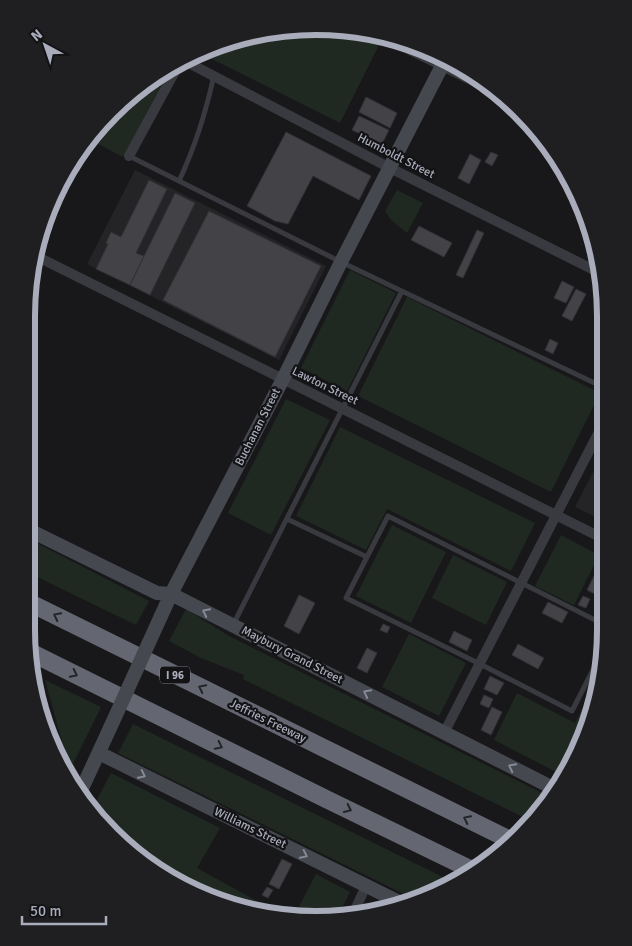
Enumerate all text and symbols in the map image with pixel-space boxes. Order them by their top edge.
north arrow [20,20,70,70]
text: N [28,26,46,45]
street label: Humboldt Street [355,130,437,182]
street label: Lawton Street [289,364,361,408]
street label: Buchanan Street [232,386,284,468]
one-way arrow [203,608,212,618]
one-way arrow [53,612,62,622]
street label: Maybury Grand Street [239,623,345,687]
road number: I 96 [160,666,190,684]
one-way arrow [68,667,77,677]
one-way arrow [199,685,208,695]
one-way arrow [363,689,372,699]
street label: Jeffries Freeway [227,696,309,746]
one-way arrow [214,740,223,750]
one-way arrow [508,763,517,773]
one-way arrow [137,769,146,779]
one-way arrow [343,803,352,813]
street label: Williams Street [211,804,289,852]
one-way arrow [463,815,472,825]
one-way arrow [298,849,307,859]
scale bar [22,894,106,926]
text: 50 m [30,902,61,920]

